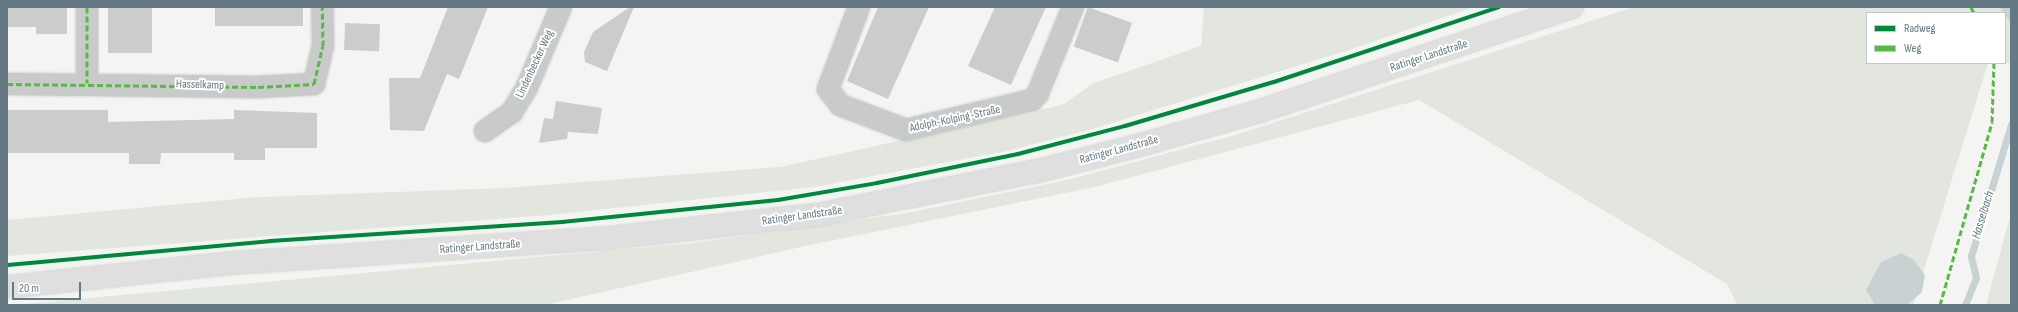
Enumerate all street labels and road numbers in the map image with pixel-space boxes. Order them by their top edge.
street label: Lindenbecker Weg [513,28,557,100]
street label: Ratinger Landstraße [1388,37,1470,75]
street label: Hasselkamp [176,77,224,93]
street label: Adolph-Kolping-Straße [908,102,1002,136]
street label: Ratinger Landstraße [1078,133,1160,167]
street label: Ratinger Landstraße [761,203,843,229]
street label: Ratinger Landstraße [439,237,521,257]

